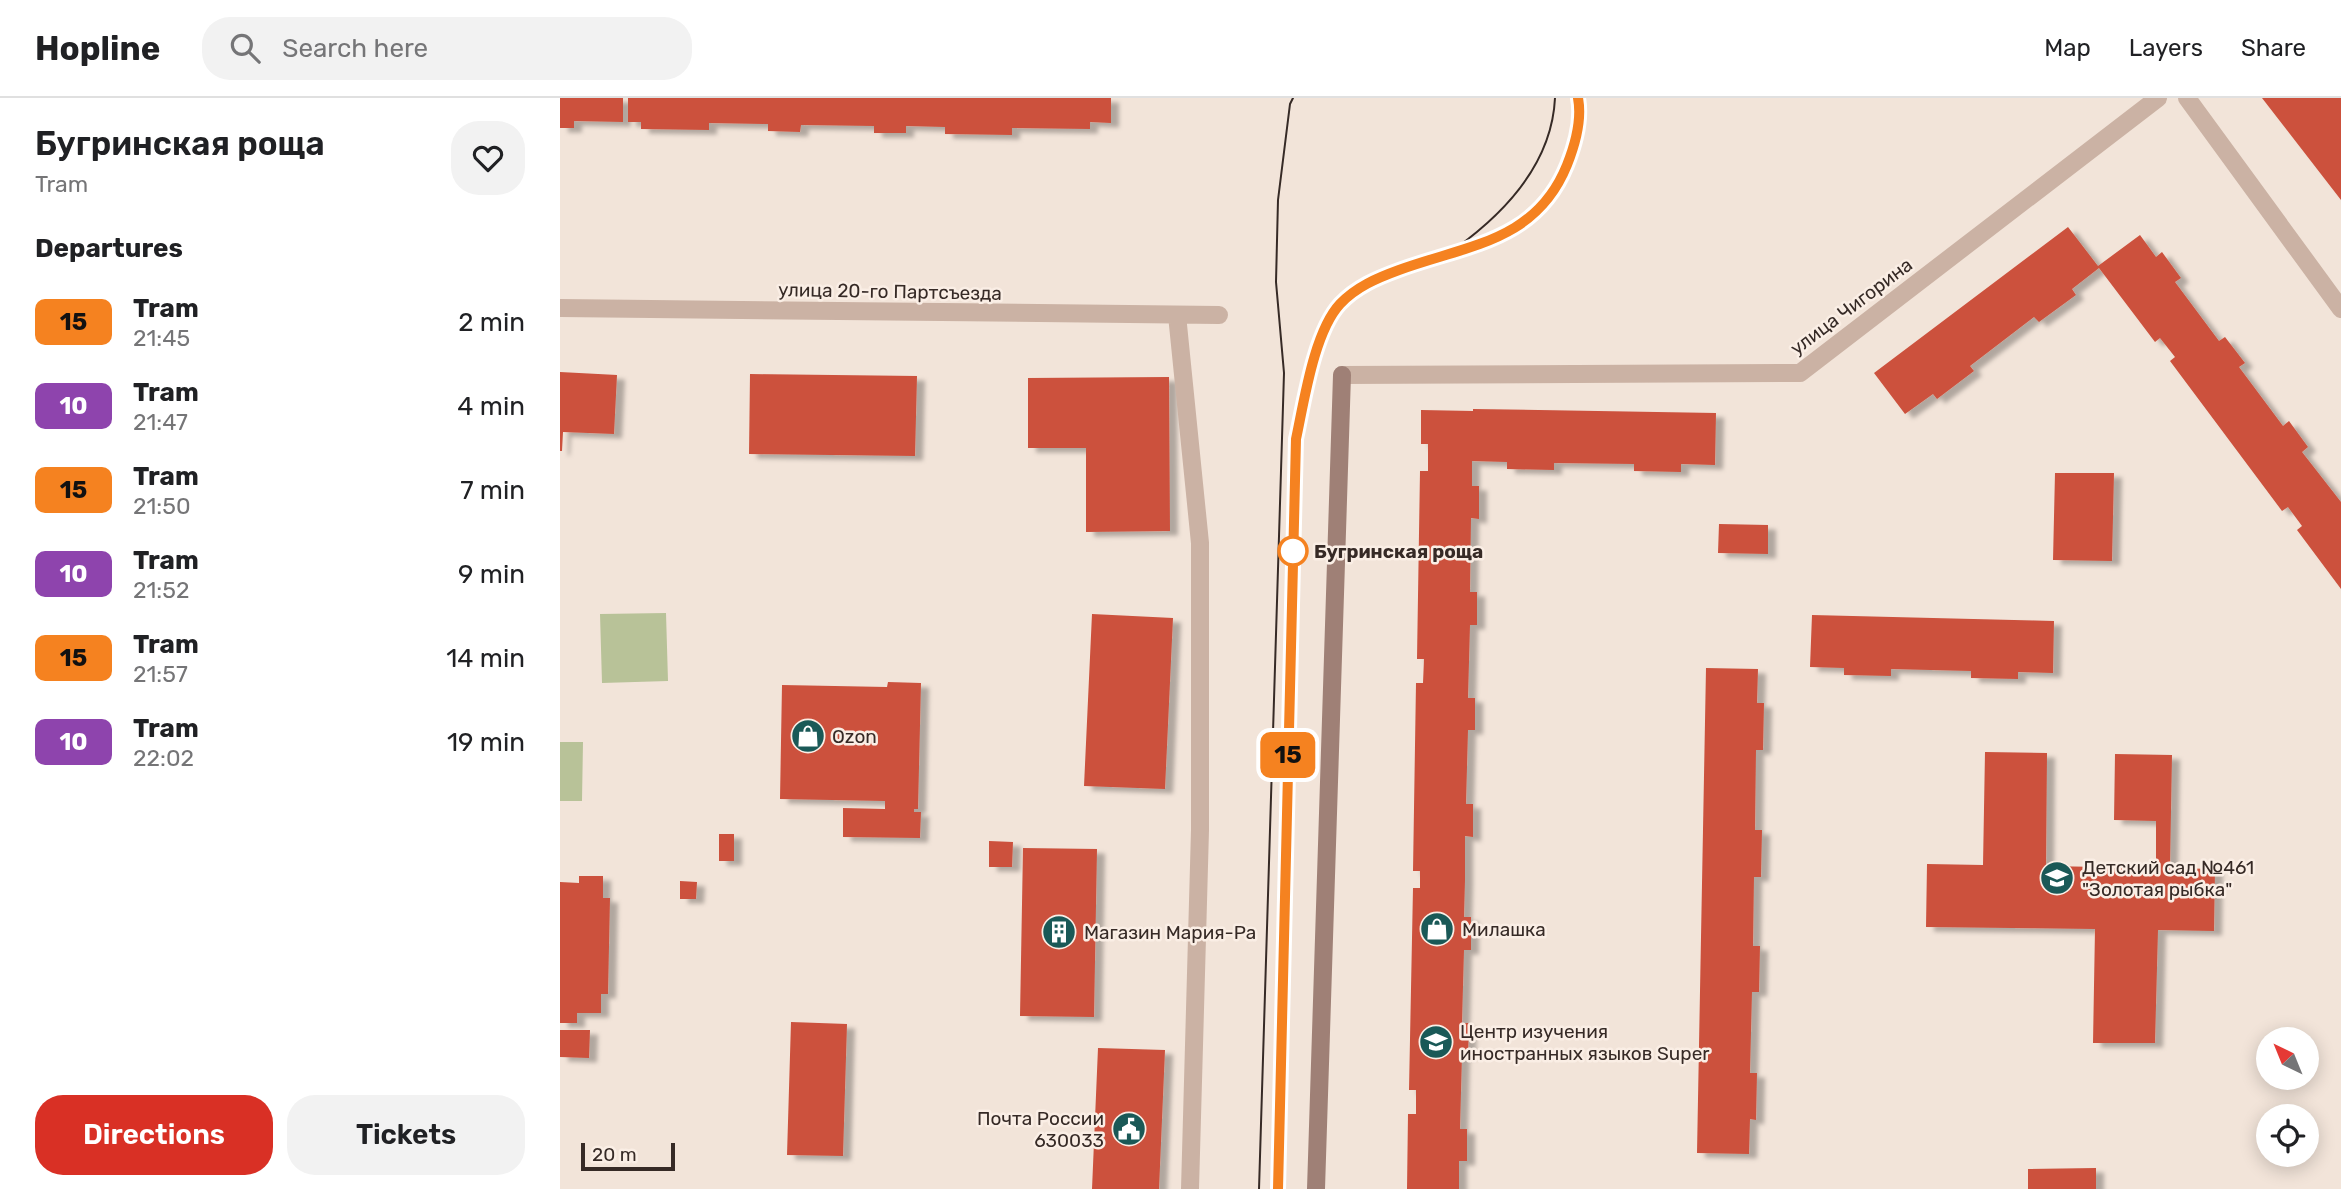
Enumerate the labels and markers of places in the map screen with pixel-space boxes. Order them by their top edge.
marker: Бугринская роща [1278,536,1308,566]
place label: Бугринская роща [1314,540,1483,563]
shop icon: Ozon [789,717,827,755]
place label: Ozon [832,725,877,748]
place label: Детский сад №461 "Золотая рыбка" [2082,856,2254,901]
school or university icon: Детский сад №461 "Золотая рыбка" [2038,859,2076,897]
shop icon: Милашка [1418,910,1456,948]
building icon: Магазин Мария-Ра [1040,913,1078,951]
place label: Милашка [1462,918,1546,941]
place label: Магазин Мария-Ра [1084,921,1256,944]
place label: Центр изучения иностранных языков Super [1460,1020,1710,1065]
school or university icon: Центр изучения иностранных языков Super [1417,1023,1455,1061]
place label: Почта России 630033 [977,1107,1104,1152]
public building icon: Почта России 630033 [1110,1110,1148,1148]

